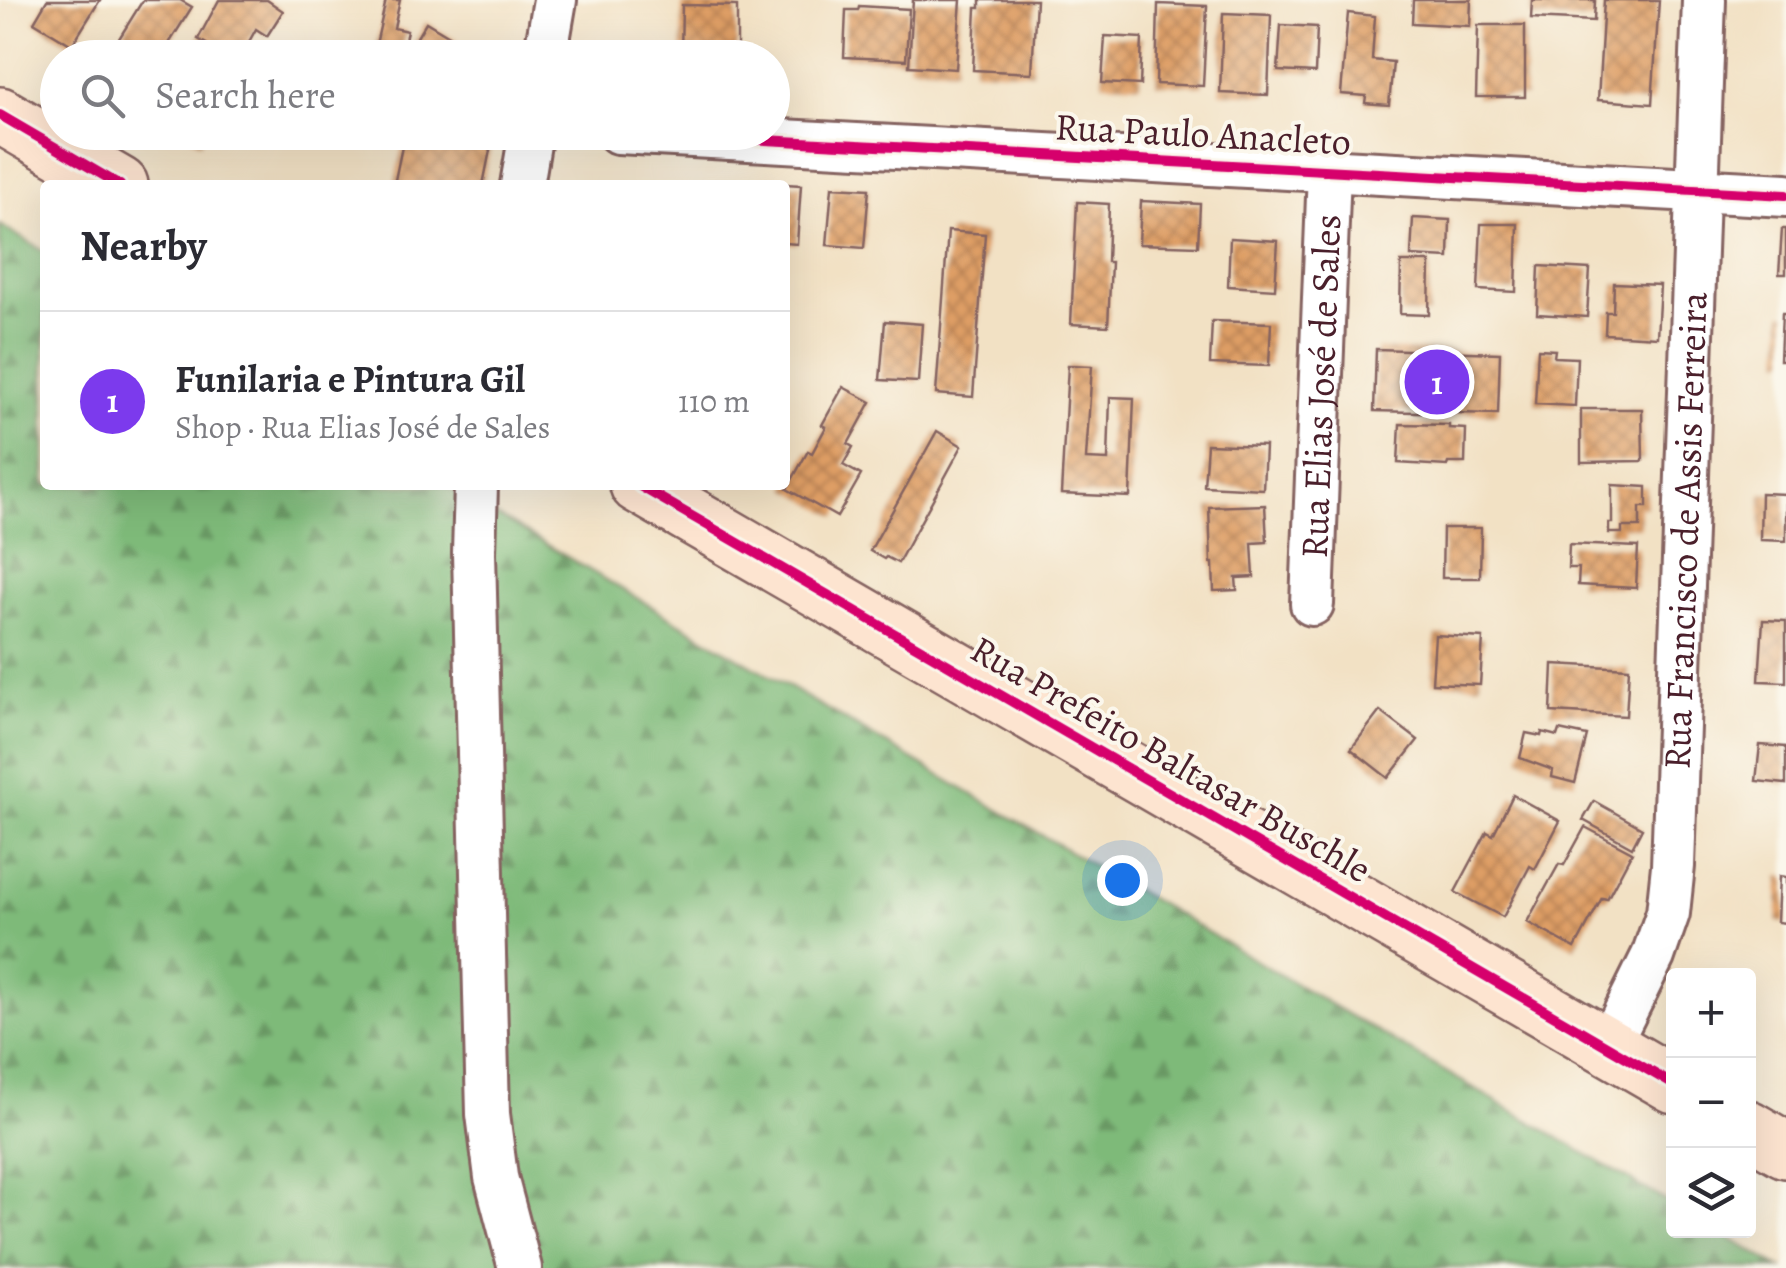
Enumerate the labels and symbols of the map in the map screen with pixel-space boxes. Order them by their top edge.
street label: Rua Paulo Anacleto [1054,100,1352,168]
street label: Rua Elias José de Sales [1288,213,1353,559]
street label: Rua Francisco de Assis Ferreira [1650,291,1720,770]
pin: 1 [1404,344,1470,420]
street label: Rua Prefeito Baltasar Buschle [961,623,1381,895]
your location [1097,855,1148,906]

